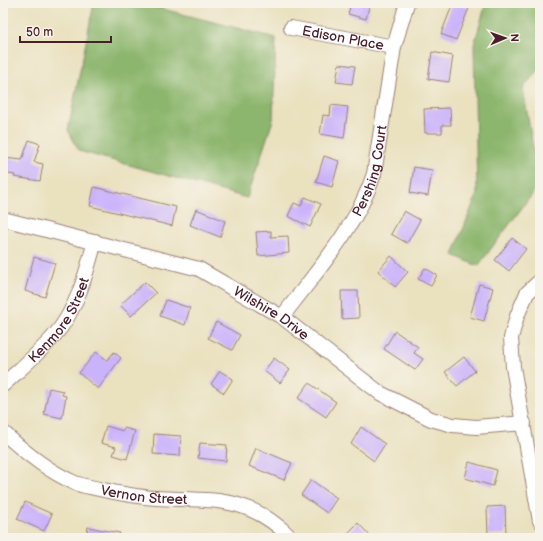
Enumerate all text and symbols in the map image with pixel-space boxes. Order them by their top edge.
scale bar [20,18,111,44]
north arrow [485,18,525,58]
street label: Edison Place [301,22,385,54]
text: 50 m [26,25,53,40]
text: N [508,33,521,42]
street label: Pershing Court [349,123,391,219]
street label: Kenmore Street [25,275,93,366]
street label: Wilshire Drive [230,283,312,344]
street label: Vernon Street [99,482,188,508]

